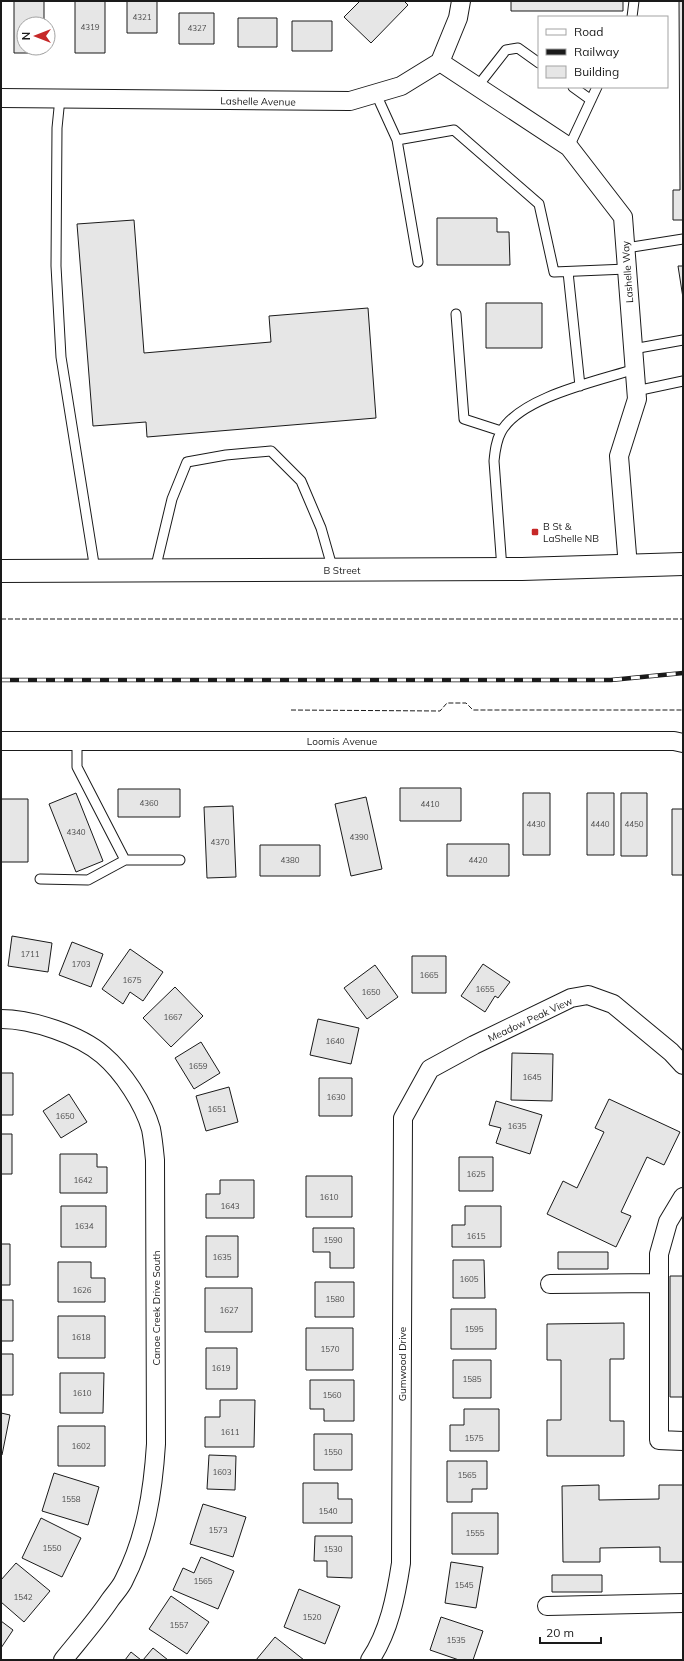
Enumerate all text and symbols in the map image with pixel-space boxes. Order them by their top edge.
house number: 4321 [132,12,152,22]
north arrow [16,16,56,56]
legend [538,16,668,88]
house number: 4319 [80,22,100,32]
house number: 4327 [187,23,207,33]
text: Road [574,24,603,39]
text: N [19,32,33,40]
text: Railway [574,44,620,59]
text: Building [574,64,619,79]
street label: Lashelle Avenue [220,94,296,109]
street label: Lashelle Way [619,240,636,304]
place label: B St & LaShelle NB [543,520,599,545]
marker: B St & LaShelle NB [530,527,540,537]
street label: B Street [323,564,361,577]
street label: Loomis Avenue [307,735,377,748]
house number: 4360 [139,798,159,808]
house number: 4410 [420,799,440,809]
house number: 4430 [526,819,546,829]
house number: 4440 [590,819,610,829]
house number: 4450 [624,819,644,829]
house number: 4340 [66,827,86,837]
house number: 4390 [349,832,369,842]
house number: 4370 [210,837,230,847]
house number: 4380 [280,855,300,865]
house number: 4420 [468,855,488,865]
house number: 1711 [20,949,40,959]
house number: 1703 [71,959,91,969]
house number: 1665 [419,970,439,980]
house number: 1675 [122,975,142,985]
house number: 1655 [475,984,495,994]
house number: 1650 [361,987,381,997]
street label: Meadow Peak View [486,994,575,1045]
house number: 1667 [163,1012,183,1022]
house number: 1640 [325,1036,345,1046]
house number: 1659 [188,1061,208,1071]
house number: 1645 [522,1072,542,1082]
house number: 1630 [326,1092,346,1102]
house number: 1651 [207,1104,227,1114]
house number: 1650 [55,1111,75,1121]
house number: 1635 [507,1121,527,1131]
house number: 1625 [466,1169,486,1179]
house number: 1642 [73,1175,93,1185]
house number: 1610 [319,1192,339,1202]
house number: 1643 [220,1201,240,1211]
house number: 1634 [74,1221,94,1231]
house number: 1615 [466,1231,486,1241]
house number: 1590 [323,1235,343,1245]
street label: Canoe Creek Drive South [150,1250,163,1366]
house number: 1635 [212,1252,232,1262]
house number: 1605 [459,1274,479,1284]
house number: 1626 [72,1285,92,1295]
house number: 1580 [325,1294,345,1304]
house number: 1627 [219,1305,239,1315]
house number: 1595 [464,1324,484,1334]
street label: Gumwood Drive [396,1327,409,1401]
house number: 1618 [71,1332,91,1342]
house number: 1570 [320,1344,340,1354]
house number: 1619 [211,1363,231,1373]
house number: 1585 [462,1374,482,1384]
house number: 1610 [72,1388,92,1398]
house number: 1560 [322,1390,342,1400]
house number: 1611 [220,1427,240,1437]
house number: 1575 [464,1433,484,1443]
house number: 1602 [71,1441,91,1451]
house number: 1550 [323,1447,343,1457]
house number: 1603 [212,1467,232,1477]
house number: 1565 [457,1470,477,1480]
house number: 1558 [61,1494,81,1504]
house number: 1540 [318,1506,338,1516]
house number: 1573 [208,1525,228,1535]
house number: 1555 [465,1528,485,1538]
house number: 1550 [42,1543,62,1553]
house number: 1530 [323,1544,343,1554]
house number: 1565 [193,1576,213,1586]
house number: 1545 [454,1580,474,1590]
house number: 1542 [13,1592,33,1602]
house number: 1520 [302,1612,322,1622]
scale bar [540,1619,601,1645]
house number: 1557 [169,1620,189,1630]
text: 20 m [546,1625,574,1640]
house number: 1535 [446,1635,466,1645]

